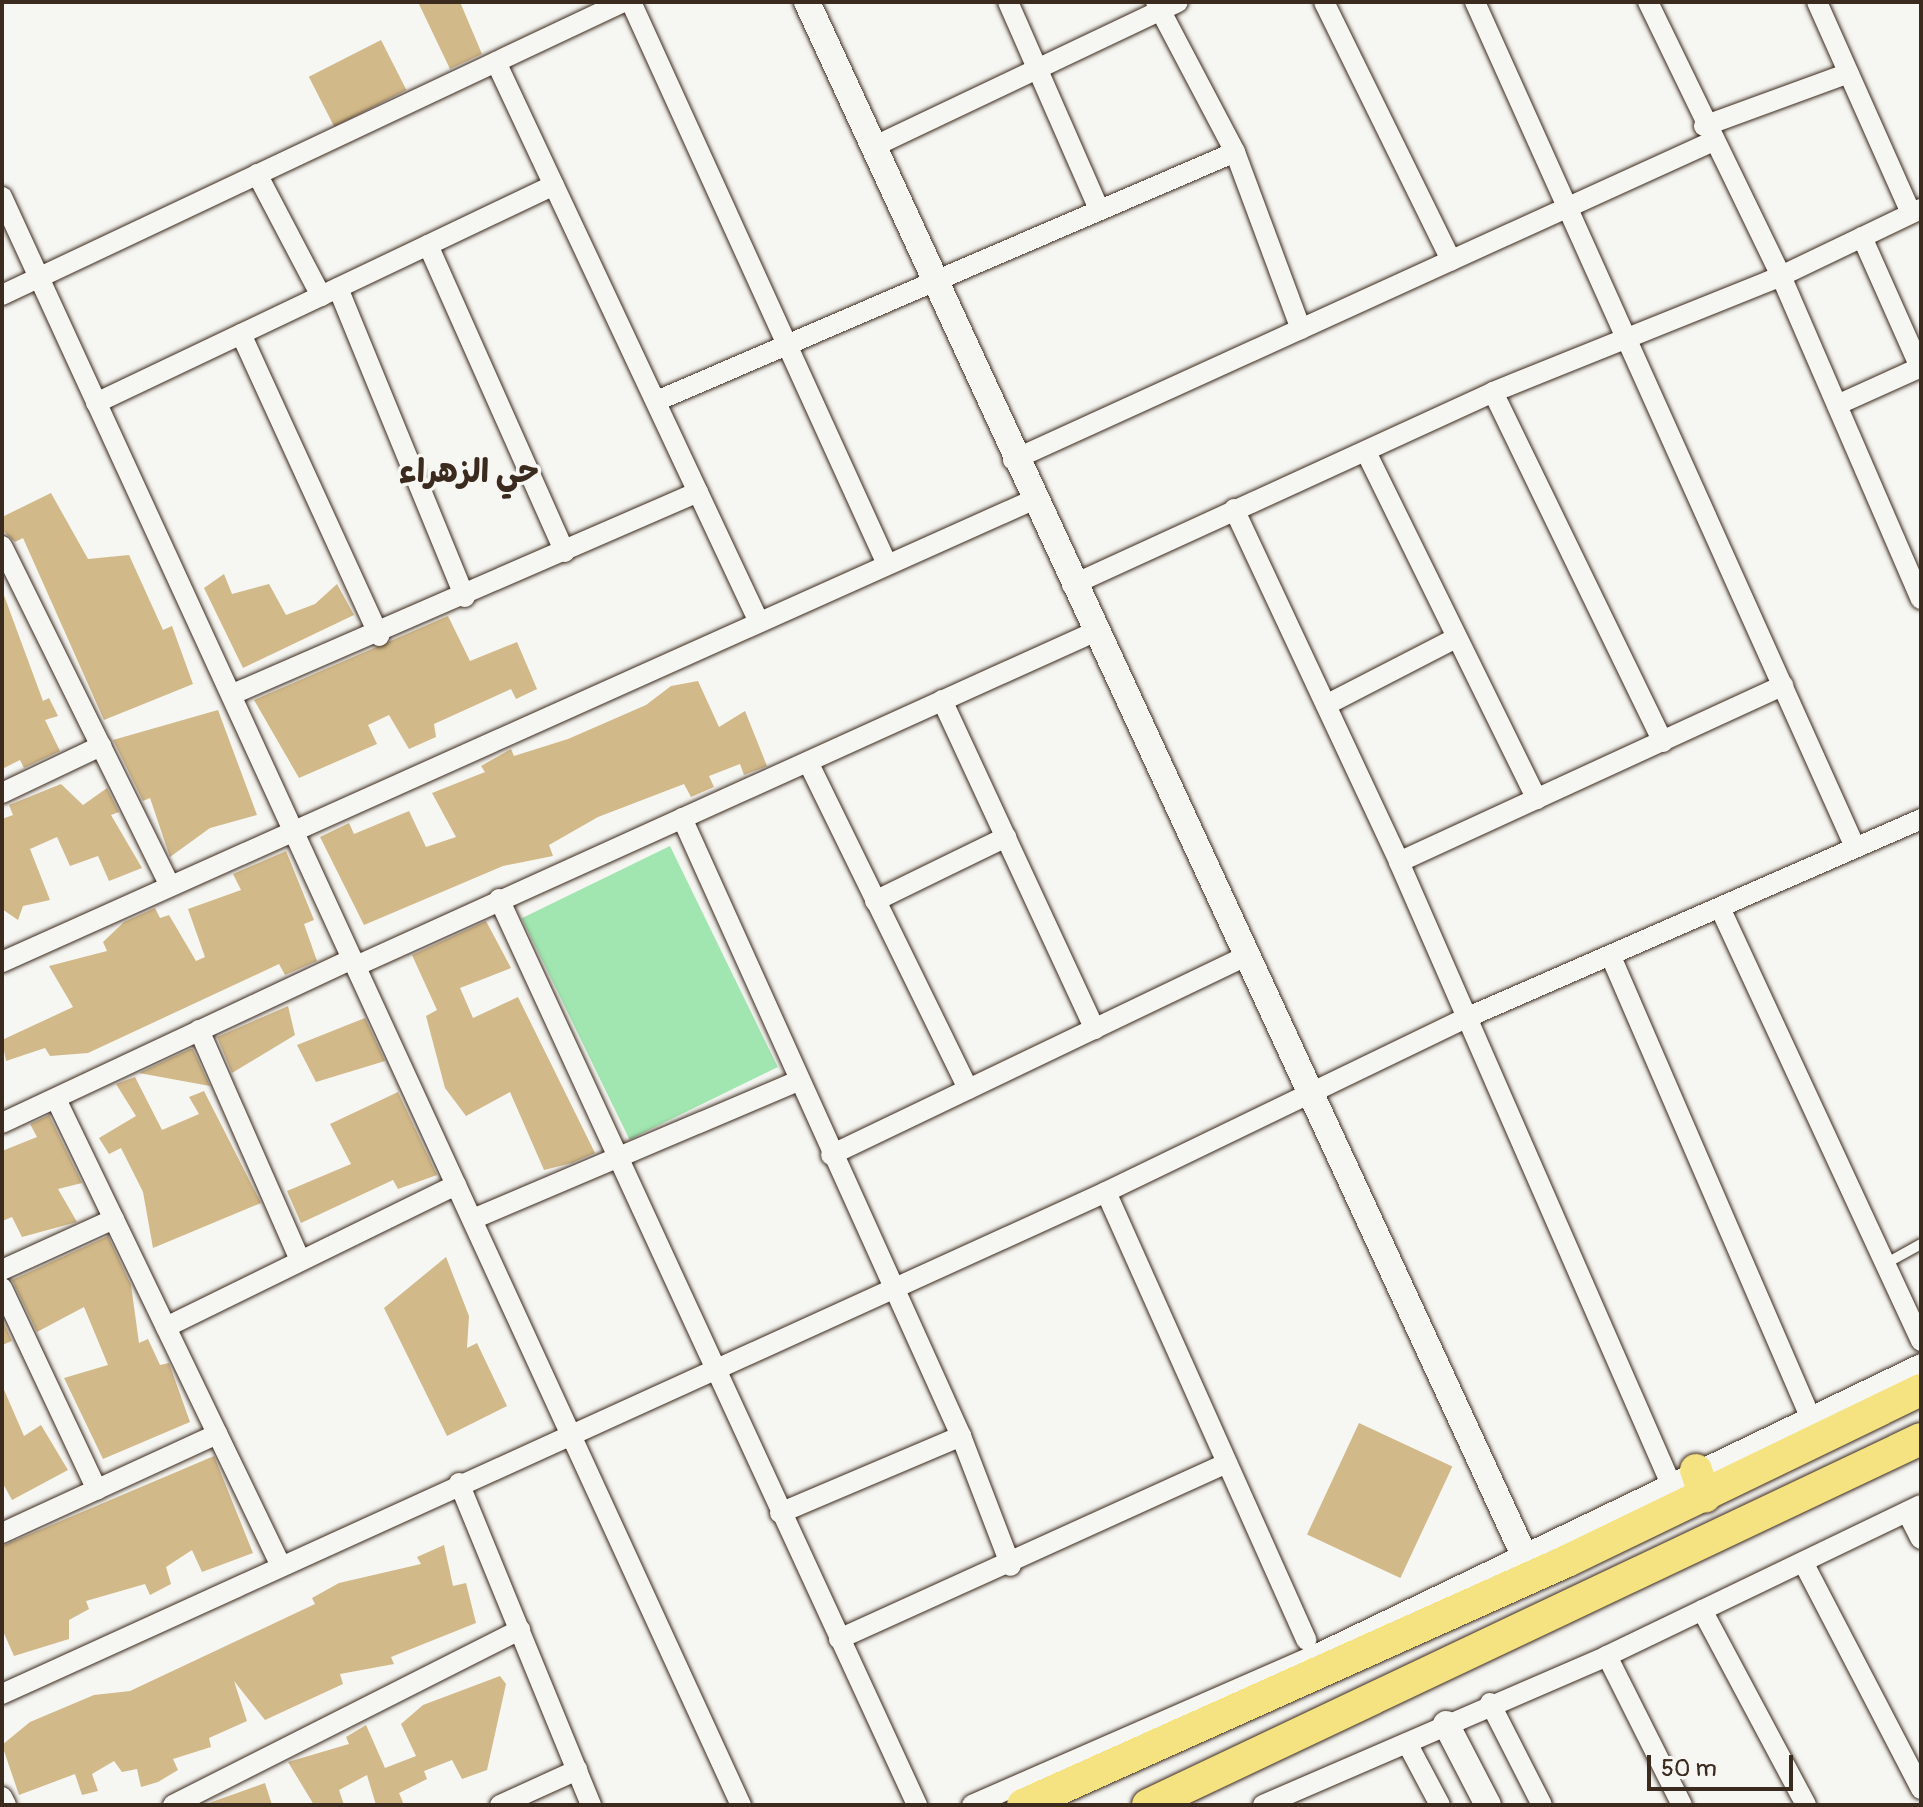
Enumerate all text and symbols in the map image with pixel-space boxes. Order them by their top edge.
district label: حي الزهراء [399,453,539,491]
scale bar [1651,1739,1797,1789]
text: 50 m [1661,1754,1717,1783]

